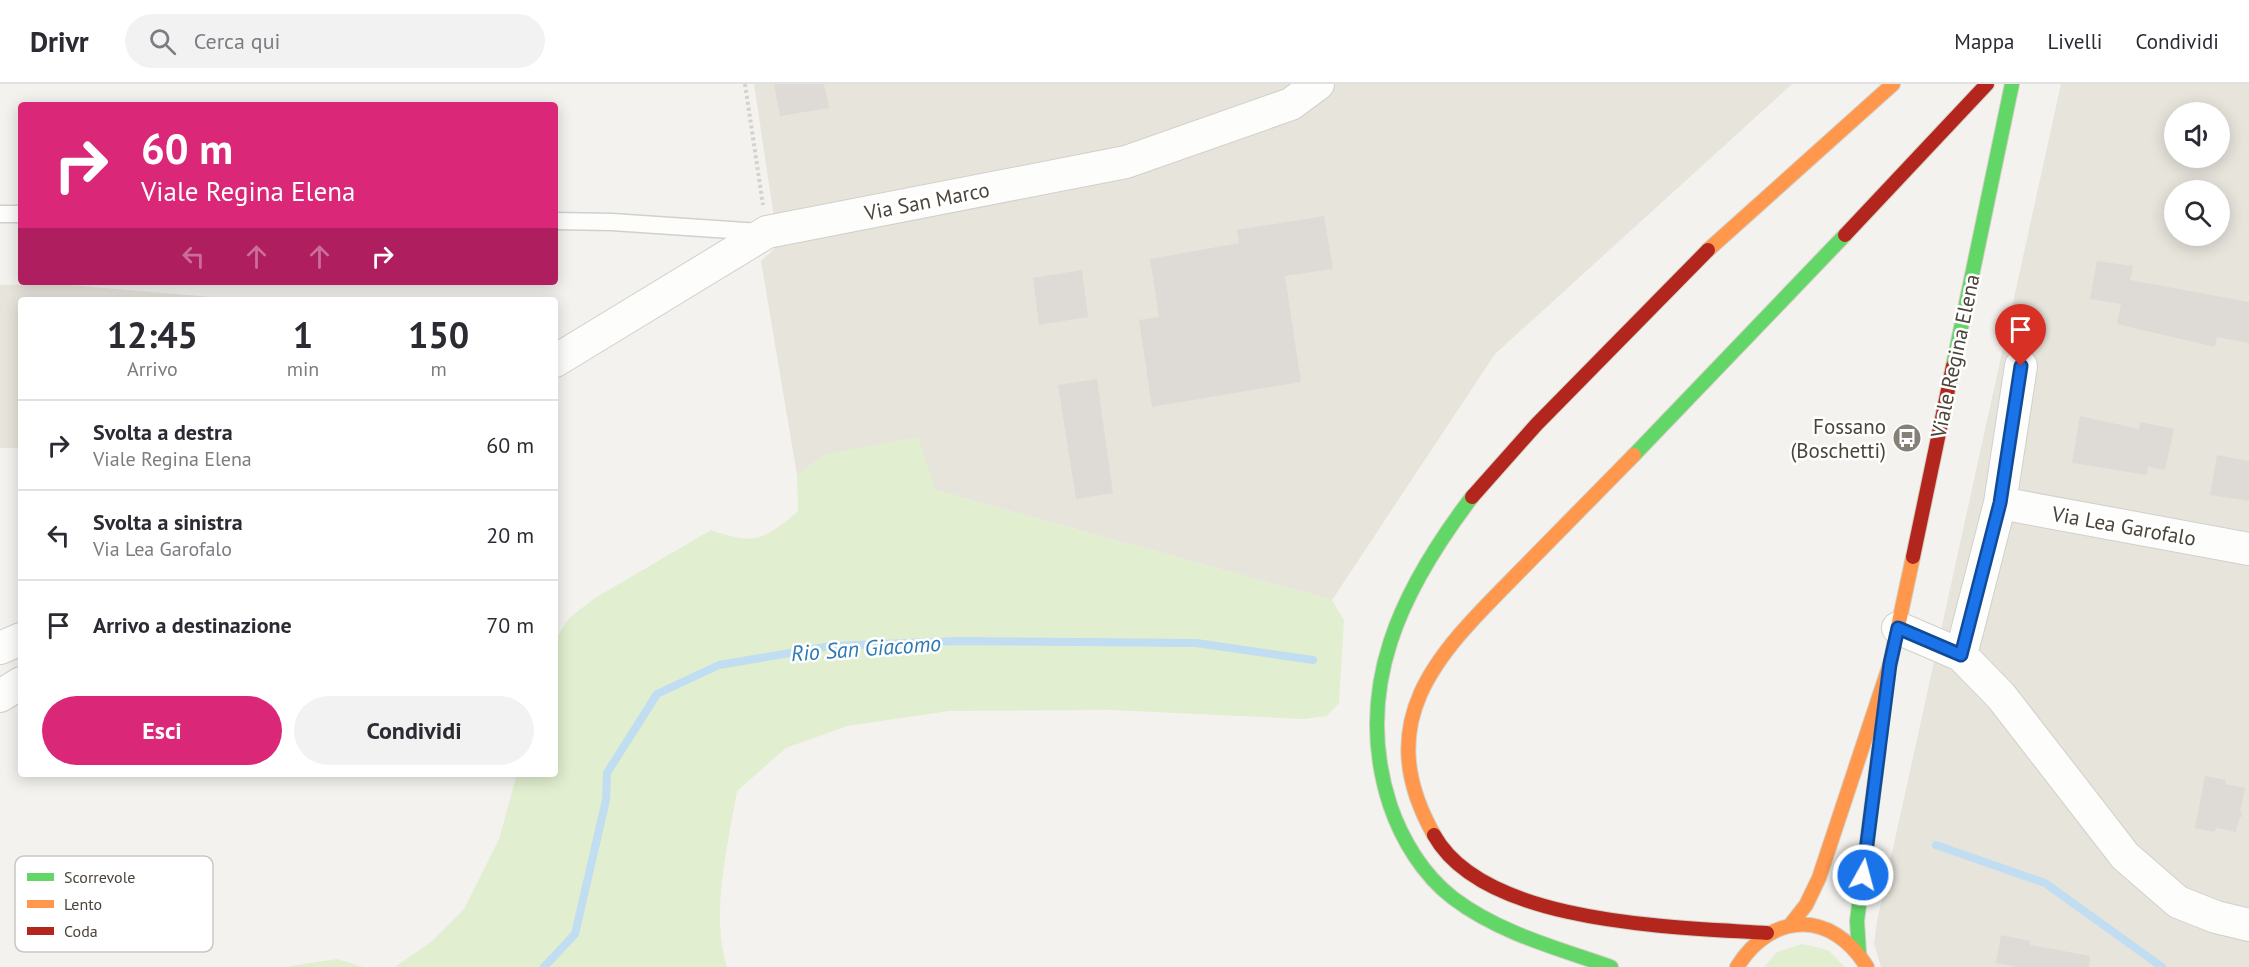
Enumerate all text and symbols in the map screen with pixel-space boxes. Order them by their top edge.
search box [125,14,545,68]
text: Drivr [30,23,89,60]
icon: search [146,25,179,58]
text: Cerca qui [194,27,280,55]
text: Mappa [1954,28,2014,55]
text: Livelli [2047,28,2102,55]
text: Condividi [2135,28,2219,55]
map controls [2164,102,2230,246]
button: sound [2164,102,2230,168]
text: 60 m [141,121,233,176]
icon: right [42,126,120,204]
text: Viale Regina Elena [141,174,355,208]
street label: Via San Marco [861,176,992,227]
button: search [2164,180,2230,246]
icon: left [177,240,210,273]
icon: ahead [240,240,273,273]
icon: ahead [303,240,336,273]
icon: right [366,240,399,273]
street label: Viale Regina Elena [1924,272,1986,441]
pin [1995,304,2046,366]
text: 12:45 [107,311,198,358]
text: 1 [293,311,313,358]
text: 150 [408,311,469,358]
icon: arrive [2004,313,2037,346]
text: Arrivo [127,356,178,382]
text: min [287,356,319,382]
text: m [431,356,447,382]
place label: Fossano (Boschetti) [1790,413,1886,464]
text: Svolta a destra [93,418,233,446]
bus stop icon: Fossano (Boschetti) [1891,422,1923,454]
icon: right [42,429,75,462]
text: 60 m [486,431,534,459]
text: Viale Regina Elena [93,446,252,472]
street label: Via Lea Garofalo [2049,500,2198,552]
text: Svolta a sinistra [93,508,243,536]
icon: left [42,519,75,552]
text: 20 m [486,521,534,549]
text: Via Lea Garofalo [93,536,232,562]
icon: arrive [42,609,75,642]
text: Arrivo a destinazione [93,611,292,639]
text: 70 m [486,611,534,639]
water label: Rio San Giacomo [790,629,942,667]
button: Esci [42,696,282,765]
button: Condividi [294,696,534,765]
position arrow [1831,843,1895,907]
legend [15,856,213,952]
text: Scorrevole [64,867,136,887]
text: Lento [64,894,102,914]
text: Coda [64,921,98,941]

